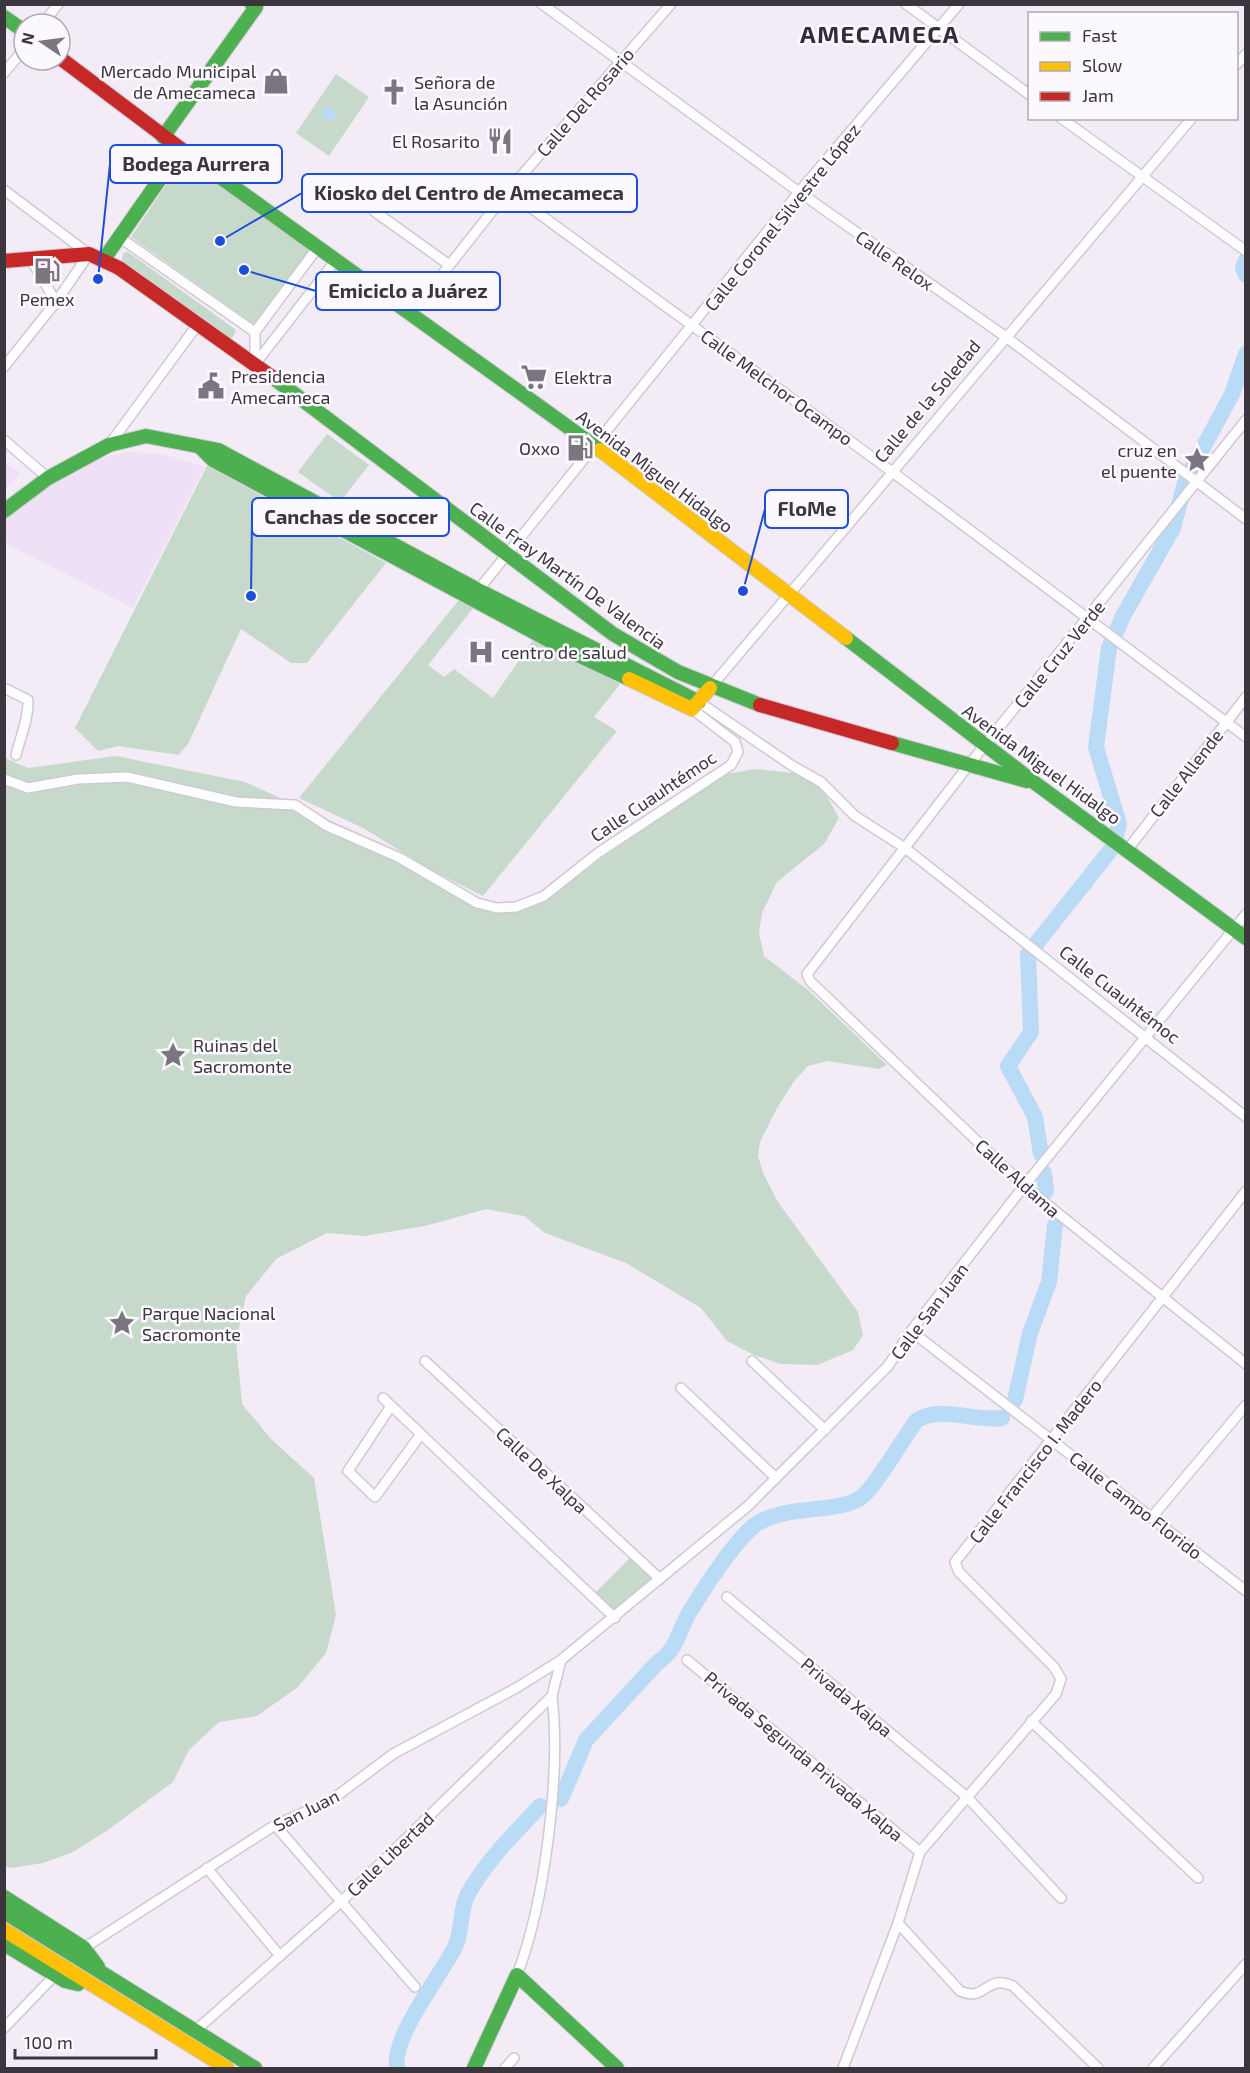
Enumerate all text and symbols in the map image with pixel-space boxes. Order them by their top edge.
north arrow [12,12,72,72]
legend [1028,12,1238,120]
district label: AMECAMECA [800,19,960,48]
text: Fast [1082,24,1117,46]
text: N [16,31,37,46]
street label: Calle Del Rosario [532,43,638,161]
text: Slow [1082,54,1123,76]
place label: Mercado Municipal de Amecameca [100,60,257,103]
shop icon: Mercado Municipal de Amecameca [261,66,291,96]
place label: Señora de la Asunción [414,71,508,114]
church icon: Señora de la Asunción [379,77,409,107]
text: Jam [1082,84,1114,106]
street label: Calle Coronel Silvestre López [699,119,865,315]
restaurant icon: El Rosarito [485,126,515,156]
place label: El Rosarito [392,130,480,152]
callout: Bodega Aurrera [110,145,282,183]
text: Bodega Aurrera [122,151,270,175]
callout: Kiosko del Centro de Amecameca [302,174,637,212]
text: Kiosko del Centro de Amecameca [314,180,624,204]
street label: Calle Relox [852,225,939,295]
fuel station icon: Pemex [32,256,62,286]
callout: Emiciclo a Juárez [316,272,500,310]
text: Emiciclo a Juárez [328,278,488,302]
place label: Pemex [19,288,75,310]
street label: Calle Melchor Ocampo [697,324,857,450]
street label: Calle de la Soledad [869,335,985,467]
supermarket icon: Elektra [519,362,549,392]
place label: Presidencia Amecameca [231,365,330,408]
place label: Elektra [554,366,612,388]
public building icon: Presidencia Amecameca [196,371,226,401]
street label: Avenida Miguel Hidalgo [572,405,738,537]
fuel station icon: Oxxo [565,433,595,463]
place label: Oxxo [519,437,560,459]
place label: cruz en el puente [1101,439,1177,482]
place icon: cruz en el puente [1182,445,1212,475]
callout: FloMe [765,490,848,528]
street label: Calle Fray Martín De Valencia [466,496,670,654]
text: FloMe [777,496,837,520]
callout: Canchas de soccer [252,498,449,536]
text: Canchas de soccer [264,504,438,528]
street label: Calle Cruz Verde [1009,596,1109,712]
hospital icon: centro de salud [466,637,496,667]
place label: centro de salud [501,641,627,663]
street label: Avenida Miguel Hidalgo [959,699,1125,829]
street label: Calle Allende [1145,724,1227,822]
street label: Calle Cuauhtémoc [586,746,720,846]
street label: Calle Cuauhtémoc [1055,940,1185,1048]
place label: Ruinas del Sacromonte [193,1034,292,1077]
place icon: Ruinas del Sacromonte [158,1040,188,1070]
street label: Calle Aldama [971,1134,1065,1222]
street label: Calle San Juan [886,1258,972,1364]
place label: Parque Nacional Sacromonte [142,1302,276,1345]
place icon: Parque Nacional Sacromonte [107,1308,137,1338]
street label: Calle Francisco I. Madero [964,1374,1106,1548]
street label: Calle De Xalpa [492,1422,592,1518]
street label: Calle Campo Florido [1065,1446,1207,1564]
street label: Privada Xalpa [797,1652,897,1742]
street label: Privada Segunda Privada Xalpa [700,1666,908,1846]
street label: San Juan [269,1784,343,1836]
street label: Calle Libertad [342,1807,438,1901]
scale bar [15,2022,156,2060]
text: 100 m [24,2031,73,2053]

